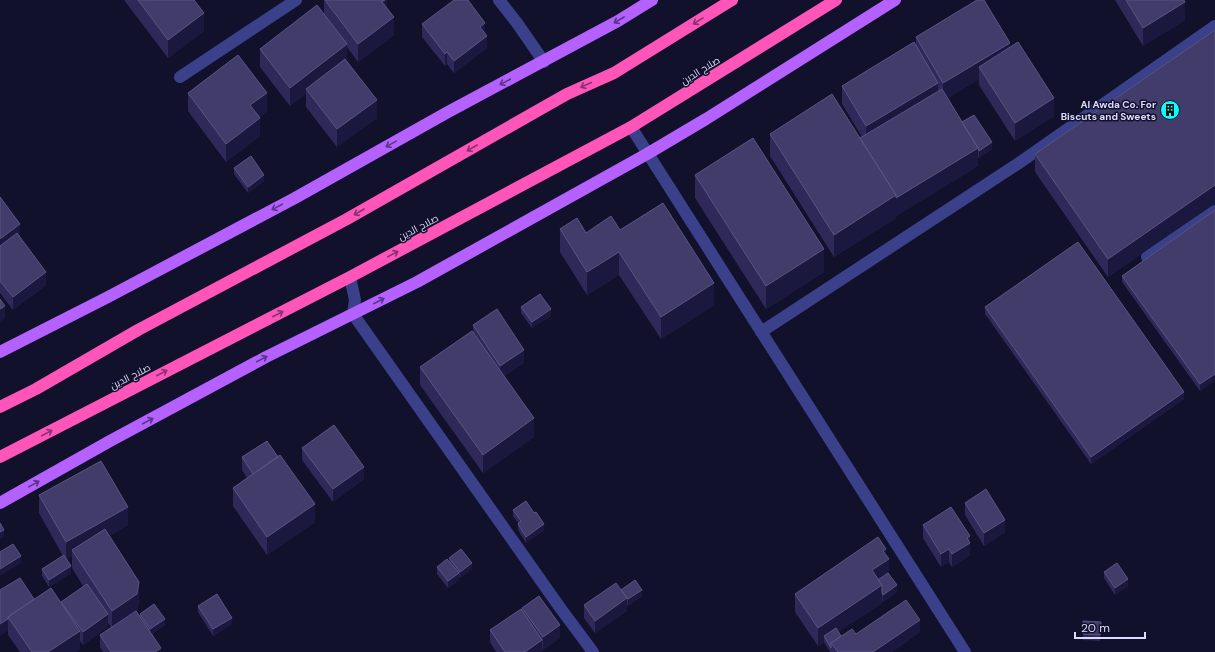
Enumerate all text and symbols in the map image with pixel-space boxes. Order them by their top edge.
one-way arrow [693,16,704,25]
one-way arrow [613,17,625,25]
street label: صلاح الدين [678,53,722,88]
one-way arrow [499,79,511,87]
one-way arrow [580,82,592,90]
place label: Al Awda Co. For Biscuts and Sweets [1061,98,1156,123]
building icon: Al Awda Co. For Biscuts and Sweets [1159,99,1181,121]
one-way arrow [385,141,397,149]
one-way arrow [466,144,478,152]
one-way arrow [271,204,283,212]
one-way arrow [353,209,365,216]
street label: صلاح الدين [396,211,441,243]
one-way arrow [387,249,399,257]
one-way arrow [372,297,384,305]
one-way arrow [272,309,284,317]
one-way arrow [256,355,268,362]
street label: صلاح الدين [108,361,153,392]
one-way arrow [156,369,168,376]
one-way arrow [142,416,154,424]
one-way arrow [41,428,53,436]
one-way arrow [28,479,40,487]
scale bar [1075,614,1145,640]
text: 20 m [1081,620,1110,636]

